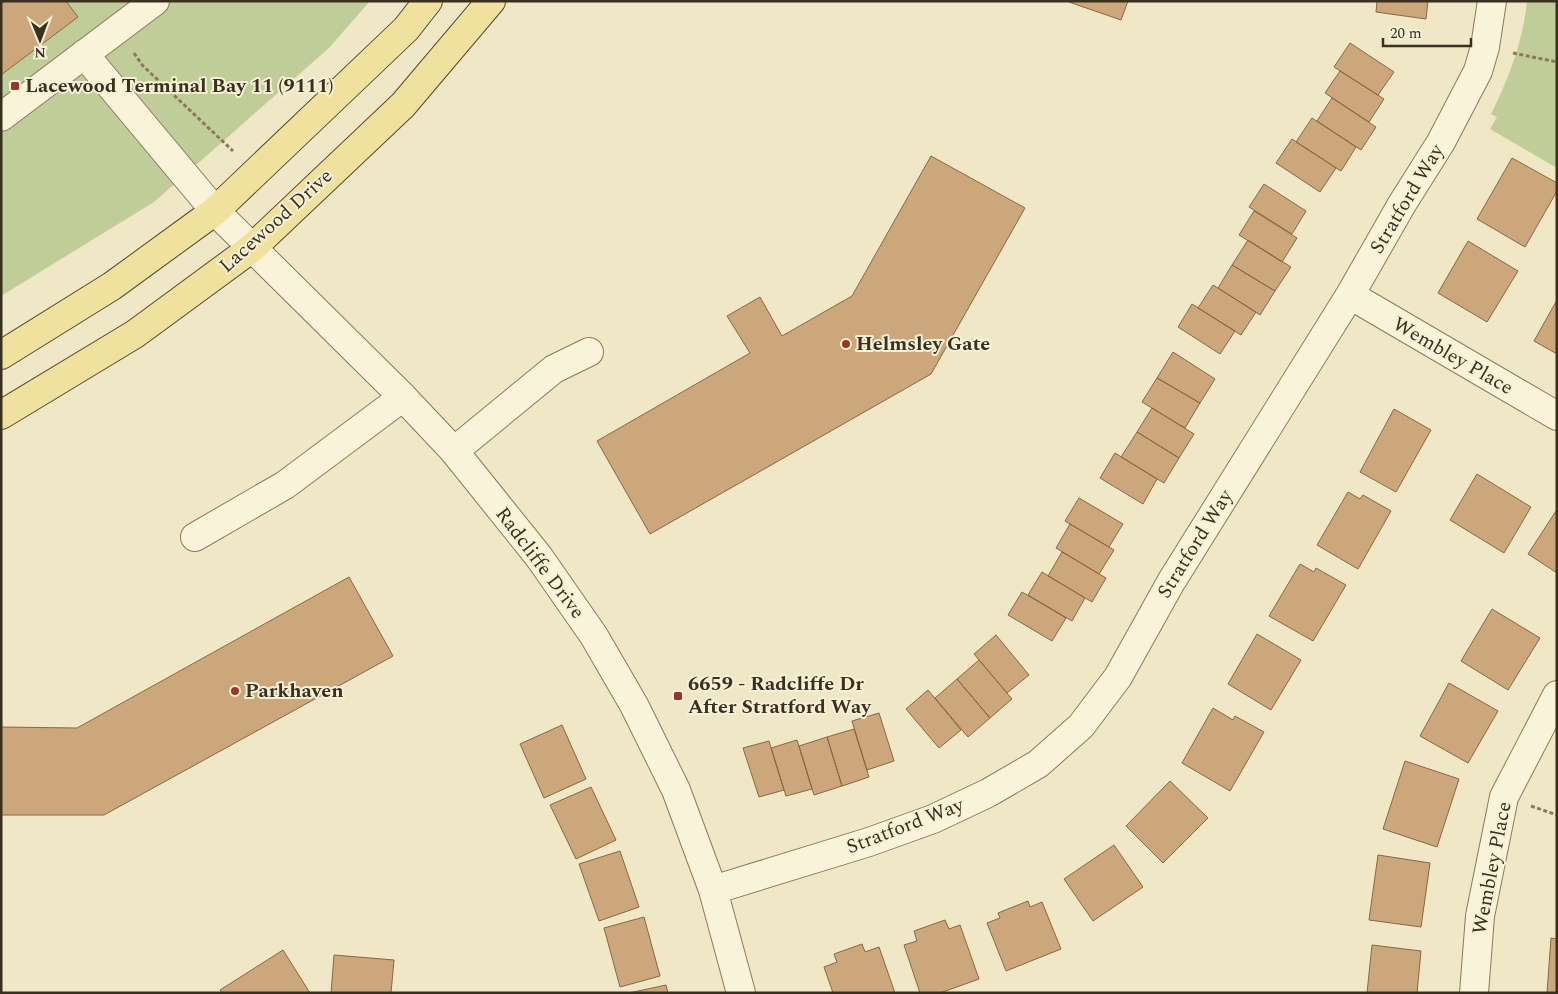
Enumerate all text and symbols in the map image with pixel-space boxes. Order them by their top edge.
north arrow [15,15,65,65]
scale bar [1383,15,1470,47]
text: 20 m [1390,22,1422,45]
text: N [34,42,46,63]
place label: Lacewood Terminal Bay 11 (9111) [25,71,334,101]
marker: Lacewood Terminal Bay 11 (9111) [9,80,21,92]
street label: Stratford Way [1362,137,1452,260]
street label: Lacewood Drive [213,162,339,280]
street label: Wembley Place [1387,309,1519,403]
place label: Helmsley Gate [856,329,990,359]
marker: Helmsley Gate [840,338,852,350]
street label: Stratford Way [1150,483,1241,604]
street label: Radcliffe Drive [488,501,592,625]
place label: 6659 - Radcliffe Dr After Stratford Way [688,669,872,722]
place label: Parkhaven [245,676,344,706]
marker: Parkhaven [229,685,241,697]
marker: 6659 - Radcliffe Dr After Stratford Way [672,690,684,702]
street label: Stratford Way [842,789,969,862]
street label: Wembley Place [1464,799,1520,937]

